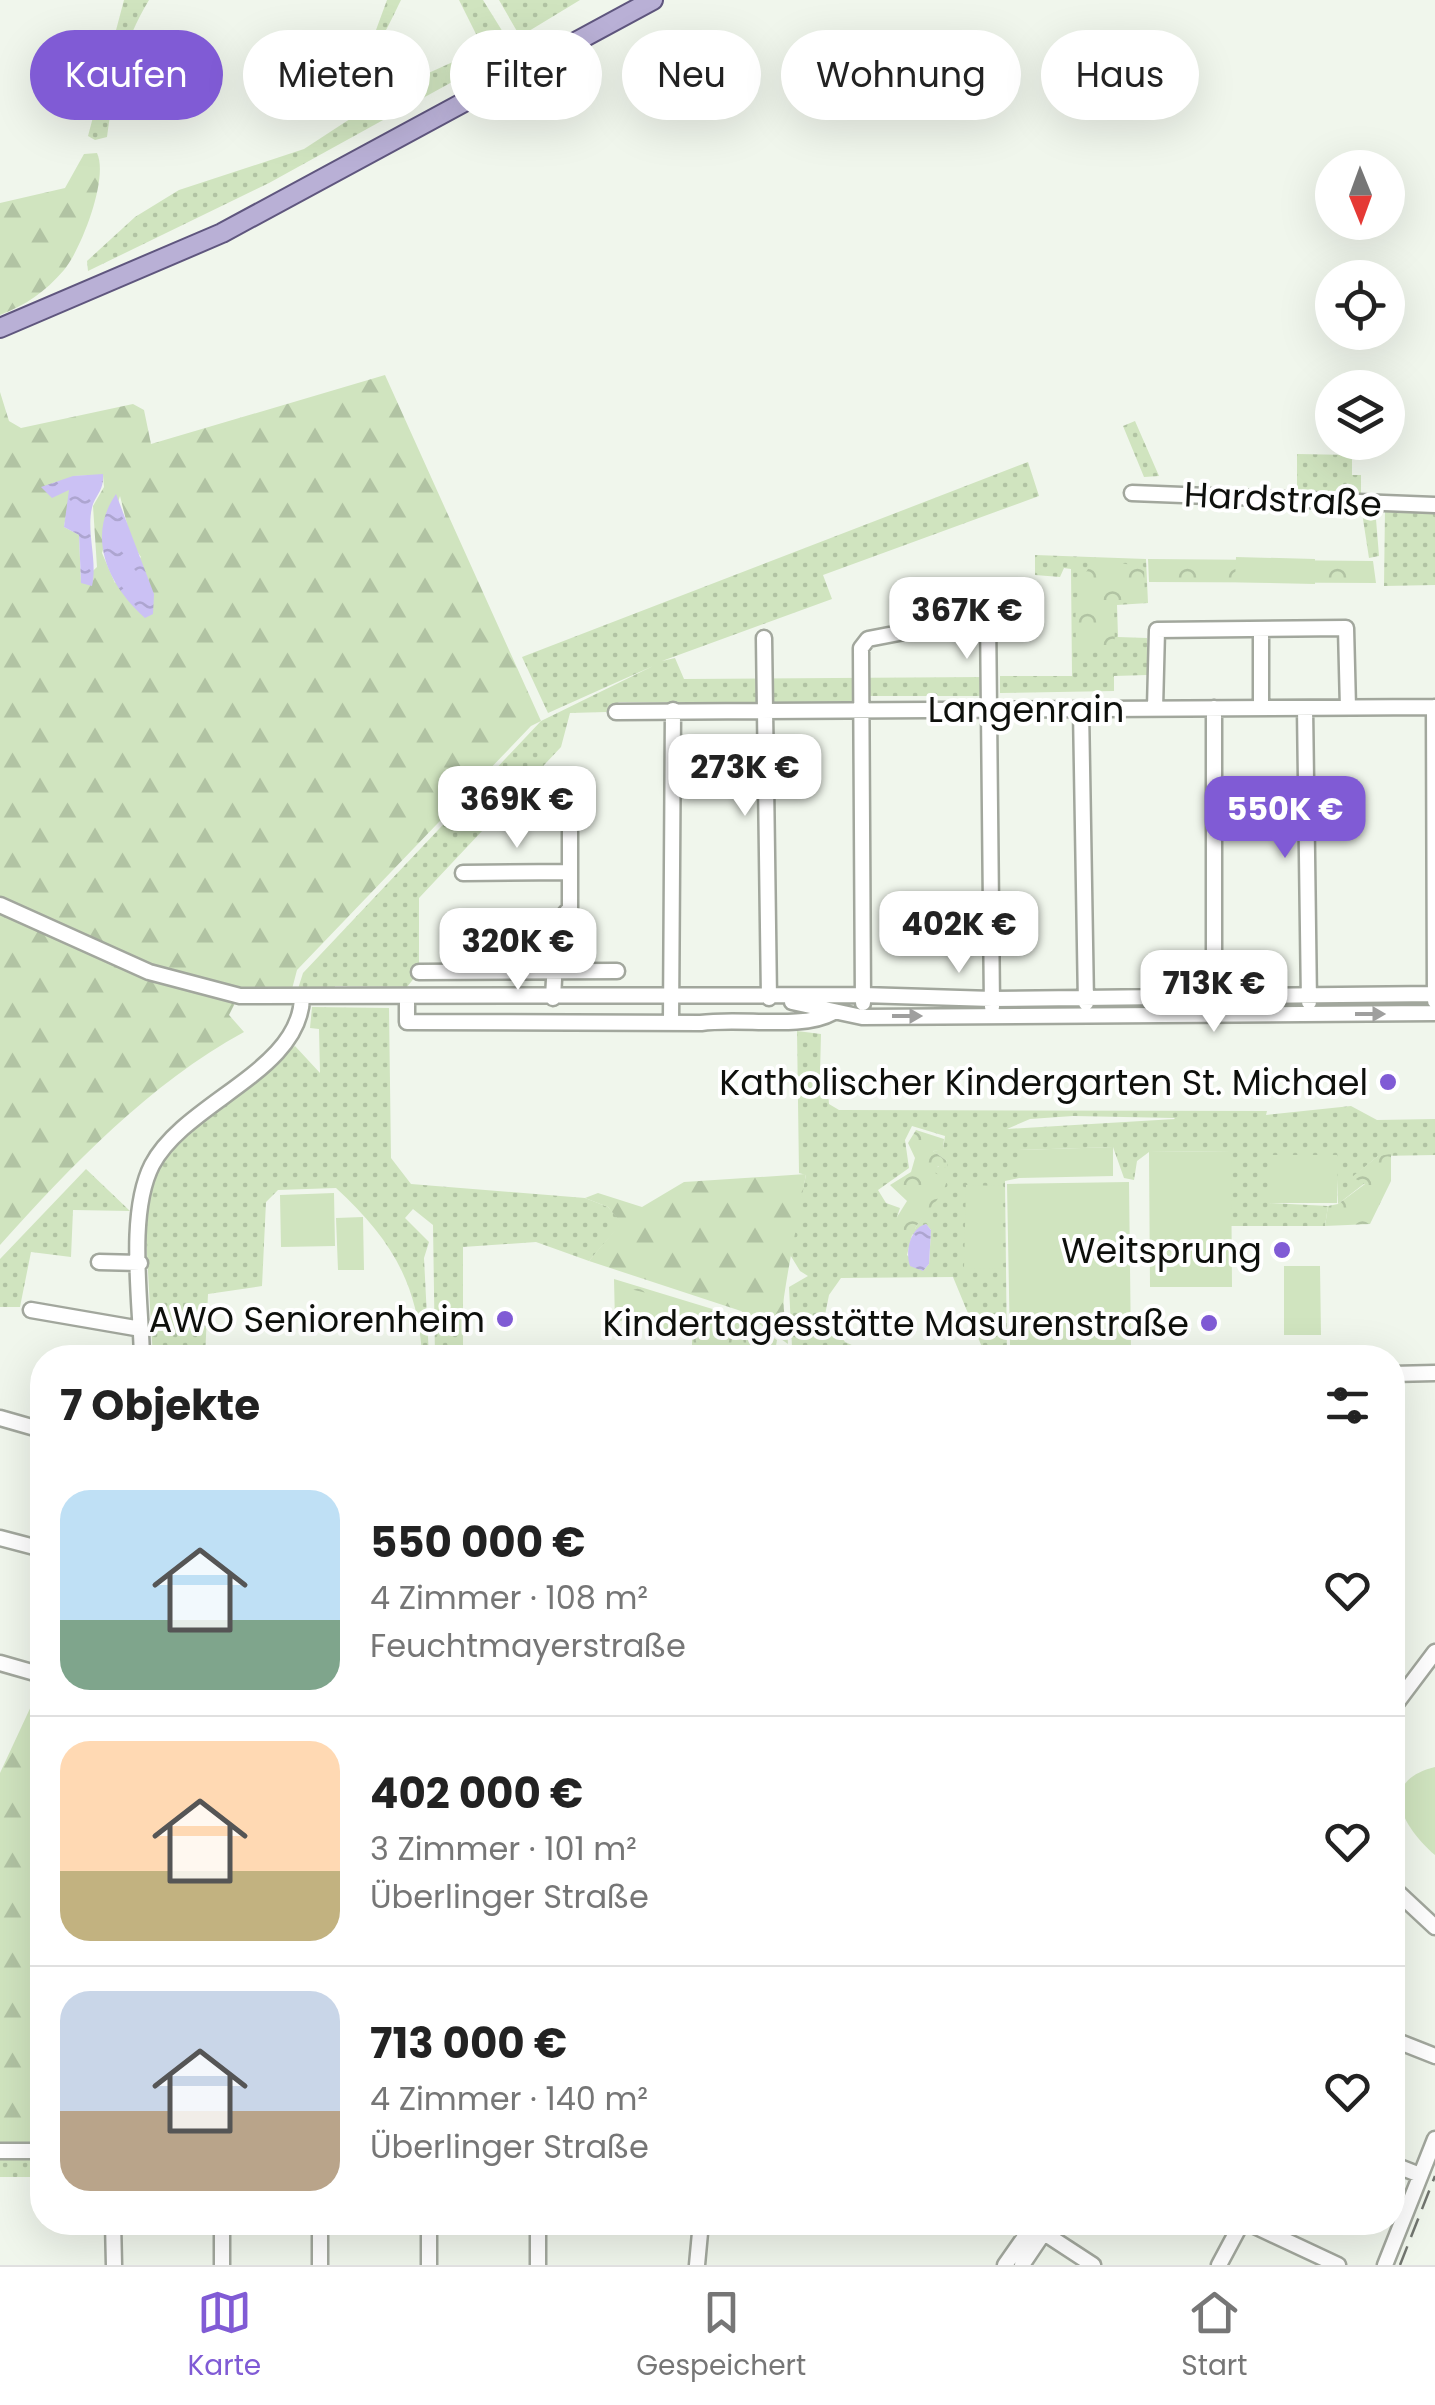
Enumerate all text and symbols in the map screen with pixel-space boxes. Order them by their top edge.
chip: Kaufen [30,30,223,120]
chip: Mieten [243,30,430,120]
chip: Filter [450,30,602,120]
chip: Neu [622,30,761,120]
chip: Wohnung [781,30,1021,120]
chip: Haus [1041,30,1199,120]
north arrow [1315,150,1405,240]
map controls [1315,150,1405,460]
button: locate [1315,260,1405,350]
button: layers [1315,370,1405,460]
street label: Hardstraße [1183,469,1383,529]
pin: 367K € [886,577,1048,662]
text: 367K € [911,587,1023,632]
street label: Langenrain [928,685,1124,734]
pin: 273K € [664,734,826,819]
text: 273K € [690,744,800,789]
pin: 369K € [436,766,598,851]
text: 369K € [460,776,574,821]
pin: 550K € [1204,776,1366,861]
text: 550K € [1226,786,1344,831]
pin: 402K € [878,891,1040,976]
text: 402K € [901,901,1017,946]
pin: 320K € [437,908,599,993]
text: 320K € [461,918,575,963]
pin: 713K € [1133,950,1295,1035]
text: 713K € [1162,960,1266,1005]
one-way arrow [1354,1006,1386,1022]
one-way arrow [891,1008,923,1024]
place label: Katholischer Kindergarten St. Michael [719,1058,1368,1107]
marker: Katholischer Kindergarten St. Michael [1377,1071,1399,1093]
place label: Weitsprung [1061,1226,1262,1275]
marker: Weitsprung [1271,1239,1293,1261]
place label: AWO Seniorenheim [149,1295,485,1344]
place label: Kindertagesstätte Masurenstraße [603,1299,1189,1348]
marker: AWO Seniorenheim [494,1308,516,1330]
marker: Kindertagesstätte Masurenstraße [1198,1312,1220,1334]
text: 7 Objekte [60,1376,260,1435]
icon: filters [1320,1378,1375,1433]
text: 550 000 € [370,1513,585,1572]
icon: home [140,1530,260,1650]
icon: heart [1320,1563,1375,1618]
text: 4 Zimmer · 108 m² [370,1575,648,1620]
text: Feuchtmayerstraße [370,1623,686,1668]
text: 402 000 € [370,1764,583,1823]
icon: home [140,1781,260,1901]
icon: heart [1320,1814,1375,1869]
text: 3 Zimmer · 101 m² [370,1826,637,1871]
text: Überlinger Straße [370,1874,649,1919]
text: 713 000 € [370,2014,567,2073]
icon: home [140,2031,260,2151]
icon: heart [1320,2064,1375,2119]
text: 4 Zimmer · 140 m² [370,2076,648,2121]
text: Überlinger Straße [370,2124,649,2169]
tab: Karte [188,2285,261,2387]
tab: Gespeichert [636,2285,806,2387]
tab: Start [1181,2285,1247,2387]

